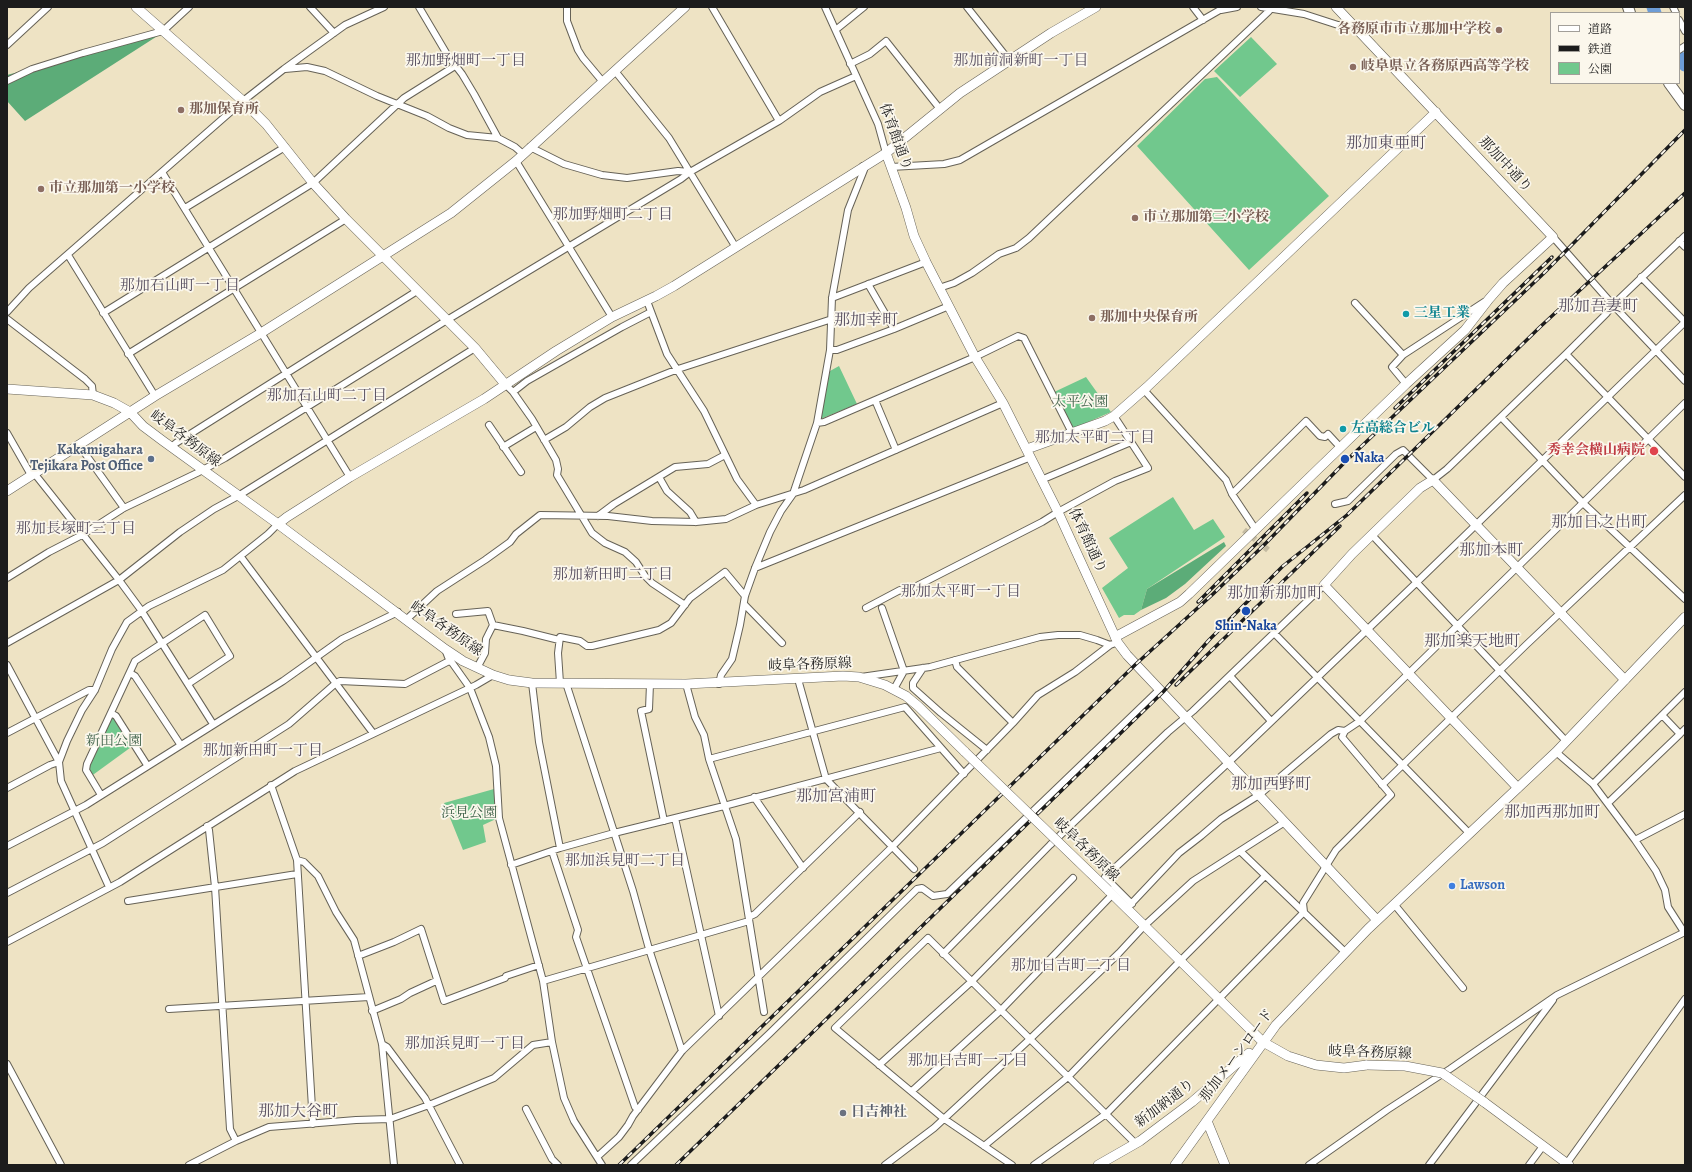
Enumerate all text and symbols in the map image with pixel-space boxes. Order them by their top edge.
legend [1550,12,1680,84]
text: 道路 [1588,21,1612,37]
place label: 各務原市市立那加中学校 [1337,22,1491,38]
marker: 各務原市市立那加中学校 [1494,25,1504,35]
text: 鉄道 [1588,41,1612,57]
district label: 那加野畑町一丁目 [406,52,526,70]
district label: 那加前洞新町一丁目 [954,52,1088,70]
place label: 岐阜県立各務原西高等学校 [1361,59,1529,75]
text: 公園 [1588,61,1612,77]
marker: 岐阜県立各務原西高等学校 [1348,62,1358,72]
street label: 体育館通り [875,101,915,173]
place label: 那加保育所 [189,102,259,118]
marker: 那加保育所 [176,105,186,115]
district label: 那加東亜町 [1346,134,1426,154]
street label: 那加中通り [1475,134,1535,196]
place label: 市立那加第一小学校 [49,181,175,197]
marker: 市立那加第一小学校 [36,184,46,194]
district label: 那加野畑町二丁目 [553,206,673,224]
place label: 市立那加第三小学校 [1143,210,1269,226]
marker: 市立那加第三小学校 [1130,213,1140,223]
district label: 那加石山町一丁目 [120,277,240,295]
district label: 那加吾妻町 [1558,297,1638,317]
place label: 三星工業 [1414,306,1470,322]
marker: 三星工業 [1401,309,1411,319]
place label: 那加中央保育所 [1100,310,1198,326]
district label: 那加幸町 [834,311,898,331]
marker: 那加中央保育所 [1087,313,1097,323]
district label: 那加石山町二丁目 [267,387,387,405]
park label: 太平公園 [1052,395,1108,411]
street label: 岐阜各務原線 [146,407,224,471]
place label: 左高総合ビル [1351,421,1435,437]
marker: 左高総合ビル [1338,424,1348,434]
district label: 那加太平町二丁目 [1035,429,1155,447]
place label: Kakamigahara Tejikara Post Office [30,443,143,476]
place label: 秀幸会横山病院 [1547,443,1645,459]
marker: 秀幸会横山病院 [1648,445,1660,457]
place label: Naka [1354,451,1385,467]
marker: Naka [1339,453,1351,465]
marker: Kakamigahara Tejikara Post Office [146,454,156,464]
street label: 体育館通り [1065,506,1109,576]
district label: 那加日之出町 [1551,513,1647,533]
district label: 那加長塚町三丁目 [16,520,136,538]
district label: 那加本町 [1459,541,1523,561]
district label: 那加新田町二丁目 [553,566,673,584]
district label: 那加太平町一丁目 [901,583,1021,601]
district label: 那加新那加町 [1227,584,1323,604]
street label: 岐阜各務原線 [407,598,485,660]
marker: Shin-Naka [1240,605,1252,617]
place label: Shin-Naka [1215,619,1277,635]
district label: 那加楽天地町 [1424,632,1520,652]
street label: 岐阜各務原線 [768,655,852,675]
park label: 新田公園 [86,734,142,750]
district label: 那加新田町一丁目 [203,742,323,760]
district label: 那加西野町 [1231,775,1311,795]
district label: 那加宮浦町 [796,787,876,807]
district label: 那加西那加町 [1504,803,1600,823]
park label: 浜見公園 [441,806,497,822]
street label: 岐阜各務原線 [1050,815,1122,885]
district label: 那加浜見町二丁目 [565,852,685,870]
place label: Lawson [1460,878,1505,894]
marker: Lawson [1447,881,1457,891]
district label: 那加日吉町二丁目 [1011,957,1131,975]
street label: 那加メーンロード [1197,1006,1277,1106]
district label: 那加浜見町一丁目 [405,1035,525,1053]
street label: 岐阜各務原線 [1328,1043,1412,1063]
district label: 那加日吉町一丁目 [908,1052,1028,1070]
street label: 新加納通り [1132,1076,1198,1132]
district label: 那加大谷町 [258,1102,338,1122]
place label: 日吉神社 [851,1105,907,1121]
marker: 日吉神社 [838,1108,848,1118]

